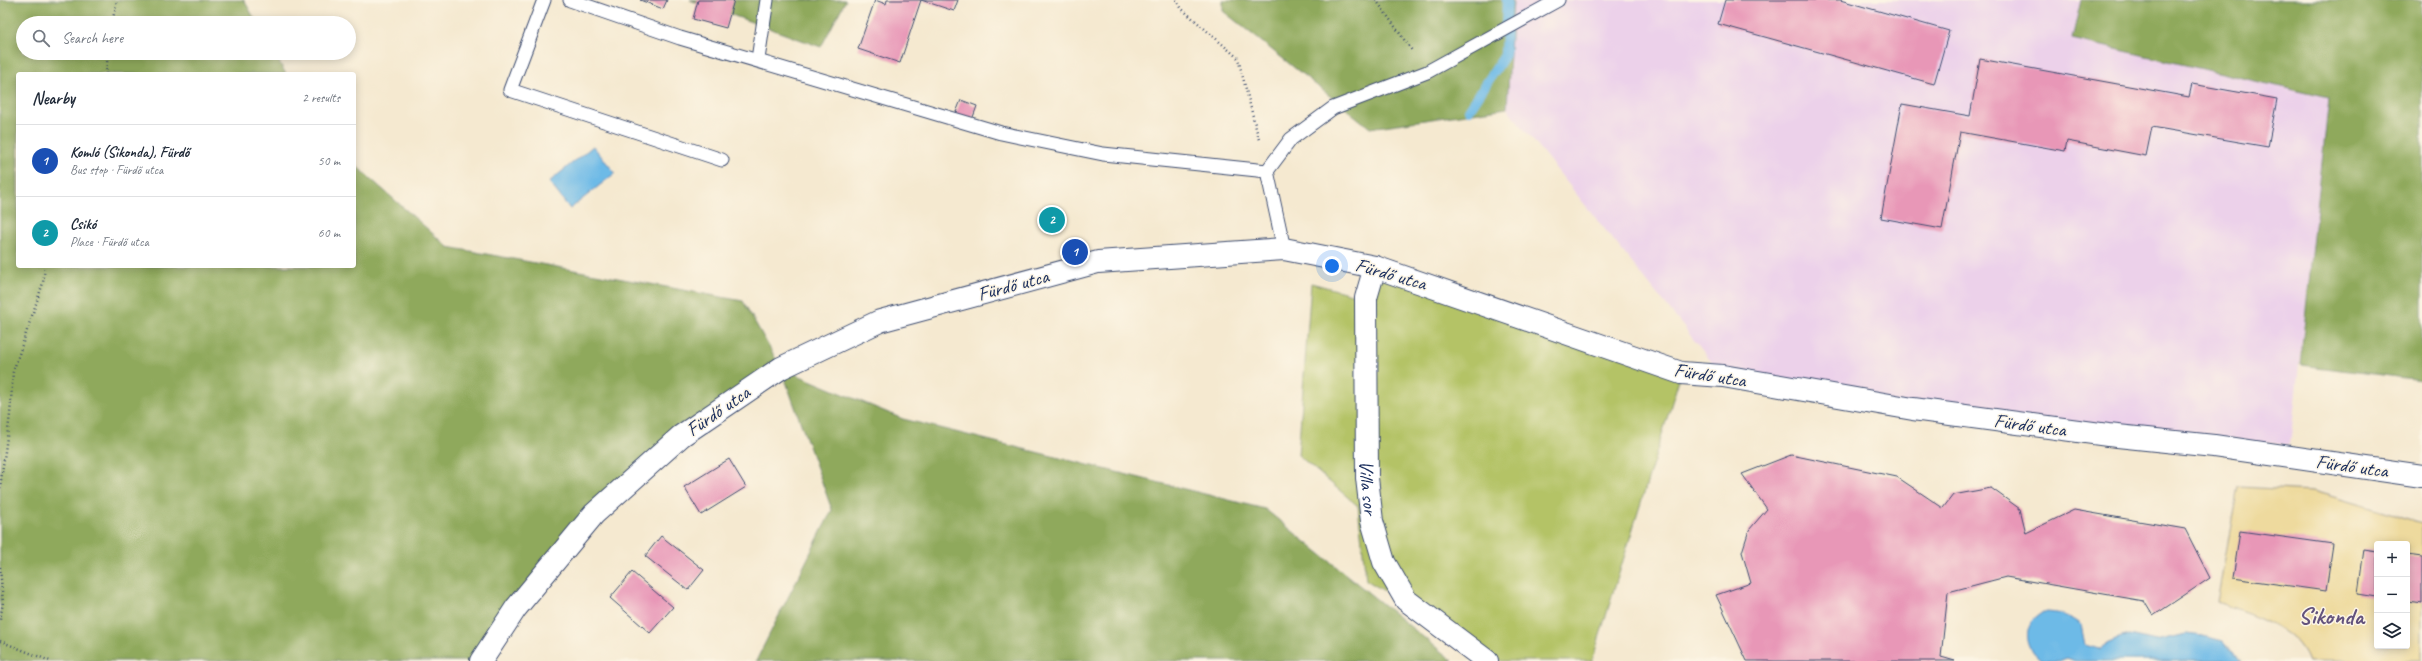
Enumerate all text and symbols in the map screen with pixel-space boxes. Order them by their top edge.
search box [16,16,356,60]
icon: search [30,27,52,49]
text: Search here [62,29,123,48]
text: Nearby [32,88,75,109]
text: 2 results [302,90,340,106]
text: Komló (Sikonda), Fürdő [70,143,189,162]
text: 1 [42,153,48,169]
text: 50 m [318,153,340,169]
text: Bus stop · Fürdő utca [70,162,163,178]
pin: 2 [1039,205,1065,235]
text: Csikó [70,215,96,234]
text: 2 [42,225,48,241]
text: 60 m [318,225,340,241]
text: Place · Fürdő utca [70,234,149,250]
pin: 1 [1062,237,1088,267]
street label: Fürdő utca [1353,252,1431,297]
your location [1322,256,1342,276]
street label: Fürdő utca [975,263,1053,306]
street label: Fürdő utca [1672,357,1750,393]
street label: Fürdő utca [681,379,756,442]
street label: Fürdő utca [1992,408,2070,443]
street label: Fürdő utca [2314,449,2392,484]
street label: Villa sor [1354,460,1384,518]
map controls [2374,541,2410,649]
button: + [2374,541,2410,577]
button: − [2374,577,2410,613]
district label: Sikonda [2298,601,2366,631]
button: layers [2374,613,2410,649]

